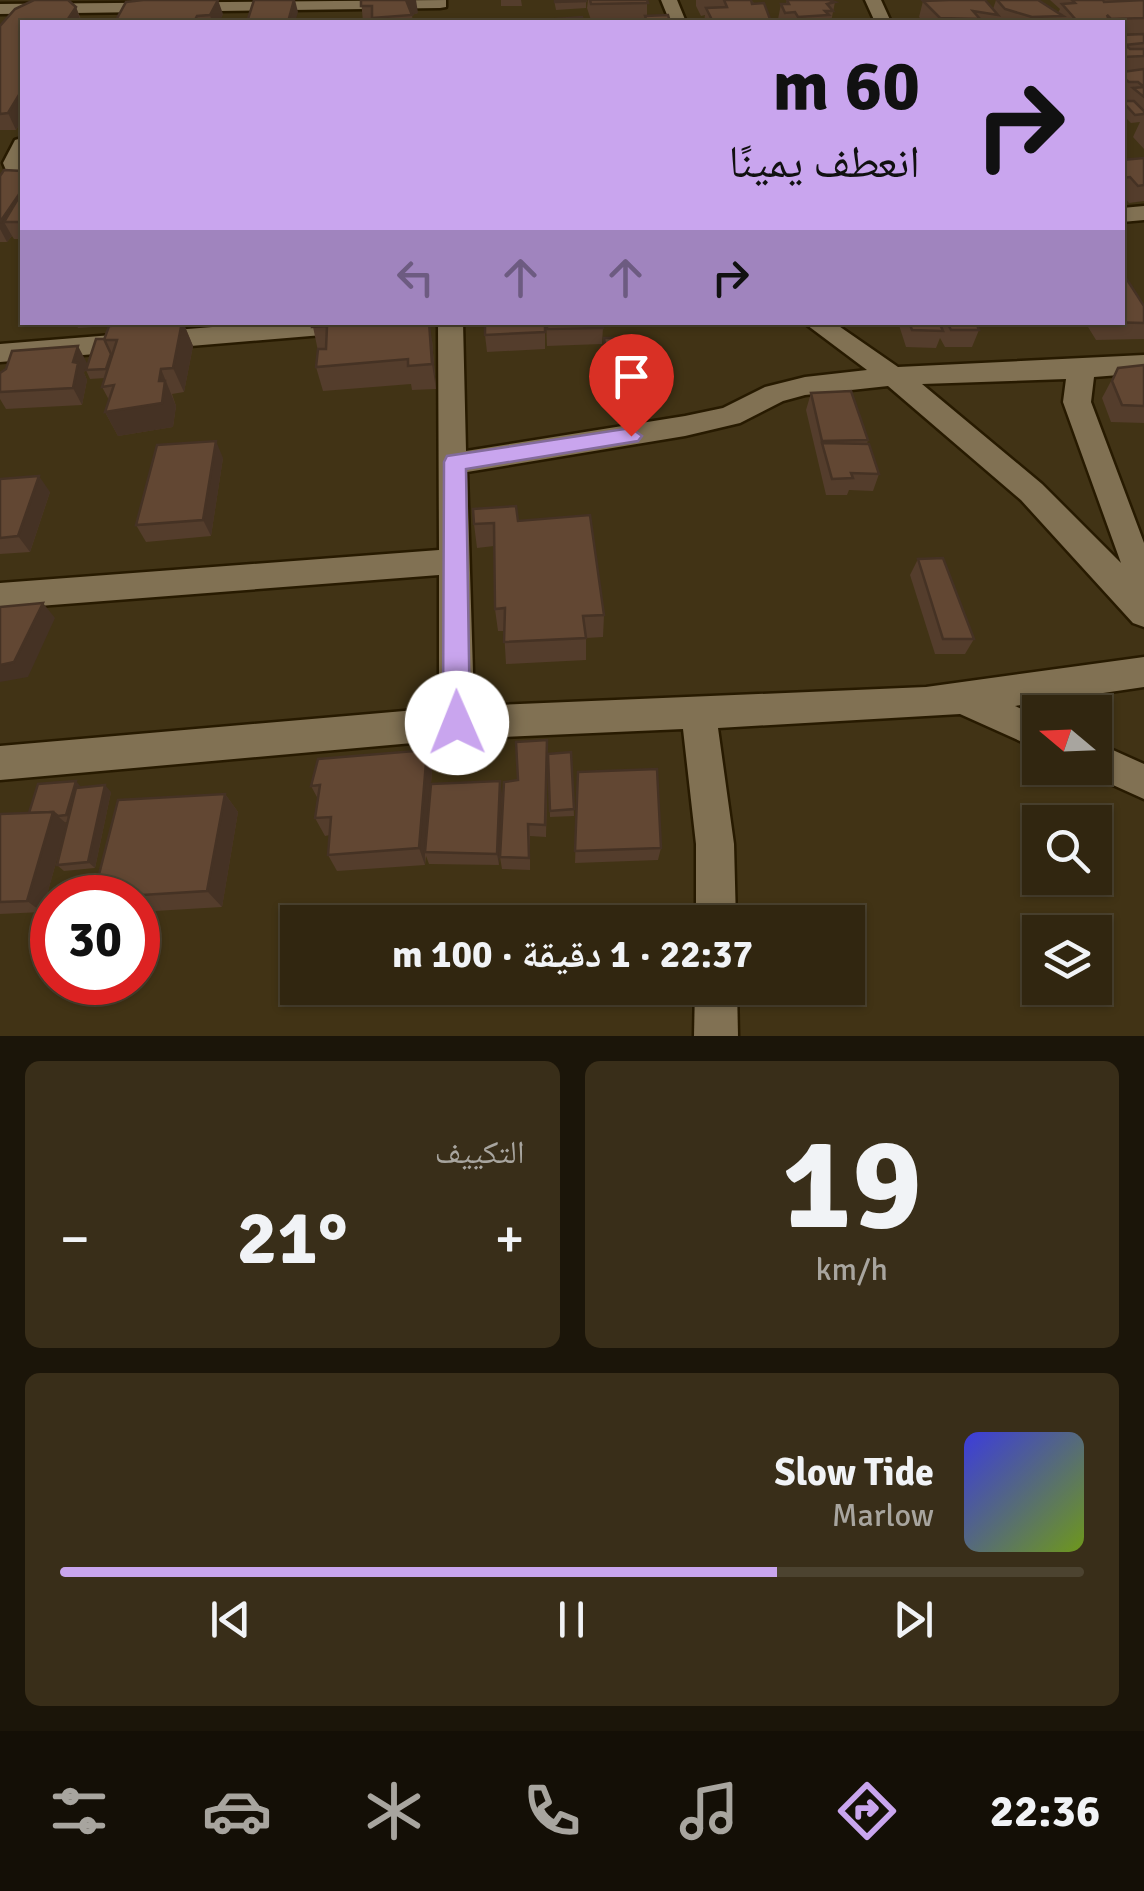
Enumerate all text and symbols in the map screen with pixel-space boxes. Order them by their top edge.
text: 60 m [772,43,920,129]
icon: right [955,60,1085,190]
text: انعطف يمينًا [729,135,920,190]
icon: left [388,250,443,305]
icon: ahead [493,250,548,305]
icon: ahead [598,250,653,305]
icon: right [703,250,758,305]
pin [589,334,674,437]
icon: arrive [604,349,659,404]
position arrow [405,671,509,775]
north arrow [1022,695,1112,785]
map controls [1022,695,1112,1005]
button: search [1022,805,1112,895]
speed limit sign: 30 [30,875,160,1005]
button: layers [1022,915,1112,1005]
text: 22:37 · 1 دقيقة · 100 m [392,931,753,978]
text: 19 [782,1105,922,1265]
text: التكييف [435,1133,525,1172]
text: 21° [237,1192,348,1285]
text: − [60,1205,90,1273]
text: + [495,1205,525,1273]
text: km/h [816,1250,888,1289]
text: Slow Tide [774,1449,934,1496]
text: Marlow [832,1496,934,1535]
icon: previous [203,1592,258,1647]
icon: pause [544,1592,599,1647]
icon: next [886,1592,941,1647]
icon: filters [44,1776,114,1846]
icon: car [202,1776,272,1846]
icon: climate [359,1776,429,1846]
icon: phone [517,1776,587,1846]
icon: music [674,1776,744,1846]
icon: directions [832,1776,902,1846]
text: 22:36 [990,1784,1100,1839]

